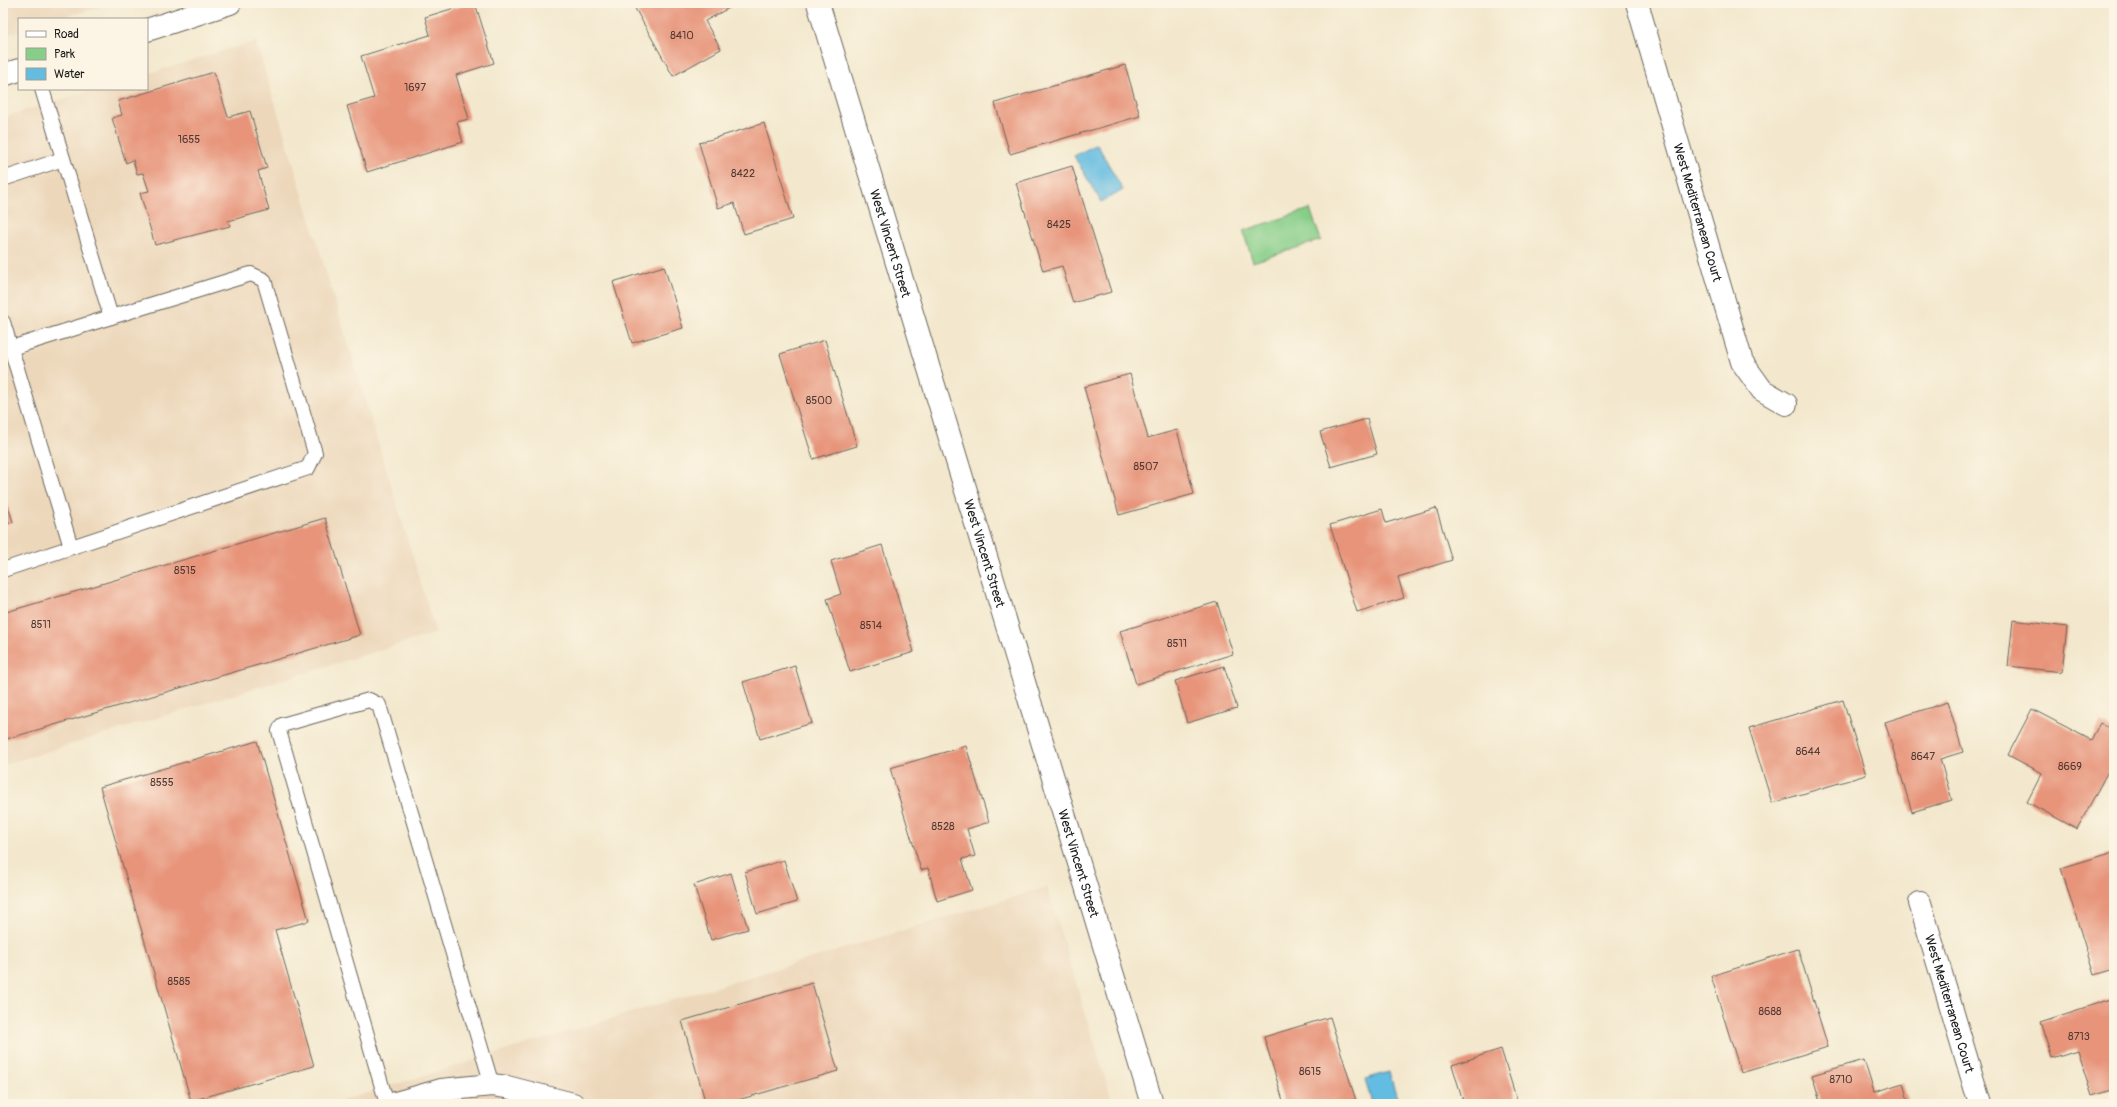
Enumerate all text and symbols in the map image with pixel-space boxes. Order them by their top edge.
legend [18,18,148,90]
text: Road [54,27,79,42]
house number: 8410 [670,29,694,42]
text: Park [54,47,75,62]
text: Water [54,67,85,82]
house number: 1697 [404,81,426,94]
house number: 1655 [178,133,200,146]
street label: West Mediterranean Court [1669,141,1725,284]
house number: 8422 [731,167,755,180]
street label: West Vincent Street [866,187,914,300]
house number: 8425 [1047,218,1071,231]
house number: 8500 [806,394,832,407]
house number: 8507 [1134,460,1159,473]
street label: West Vincent Street [960,498,1008,610]
house number: 8515 [174,564,196,577]
house number: 8511 [31,618,51,631]
house number: 8514 [860,619,883,632]
house number: 8511 [1167,637,1187,650]
house number: 8644 [1796,745,1821,758]
house number: 8647 [1911,750,1935,763]
house number: 8669 [2058,760,2082,773]
house number: 8555 [150,776,174,789]
street label: West Vincent Street [1054,808,1102,920]
house number: 8528 [931,820,955,833]
street label: West Mediterranean Court [1921,933,1978,1076]
house number: 8585 [167,975,191,988]
house number: 8688 [1758,1005,1782,1018]
house number: 8713 [2068,1030,2090,1043]
house number: 8615 [1299,1065,1321,1078]
house number: 8710 [1829,1073,1853,1086]

